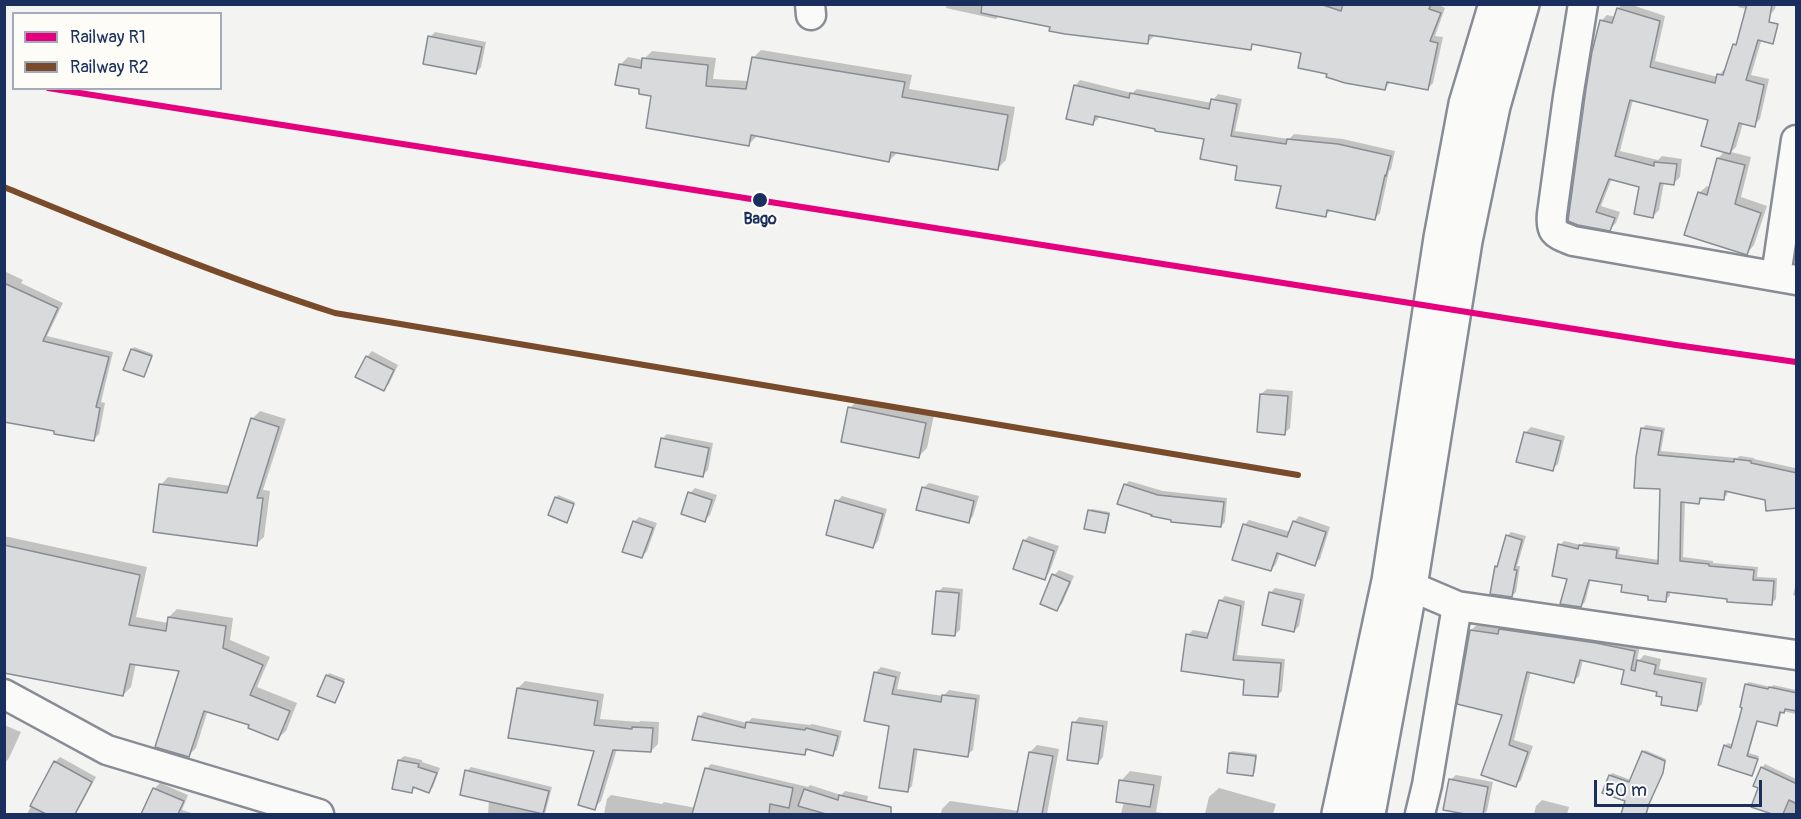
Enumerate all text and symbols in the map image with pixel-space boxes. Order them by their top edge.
legend [12,12,222,90]
text: Railway R1 [70,26,146,49]
text: Railway R2 [70,56,149,79]
marker: Bago [751,191,769,209]
place label: Bago [743,210,777,230]
scale bar [1597,768,1765,806]
text: 50 m [1605,779,1647,802]

